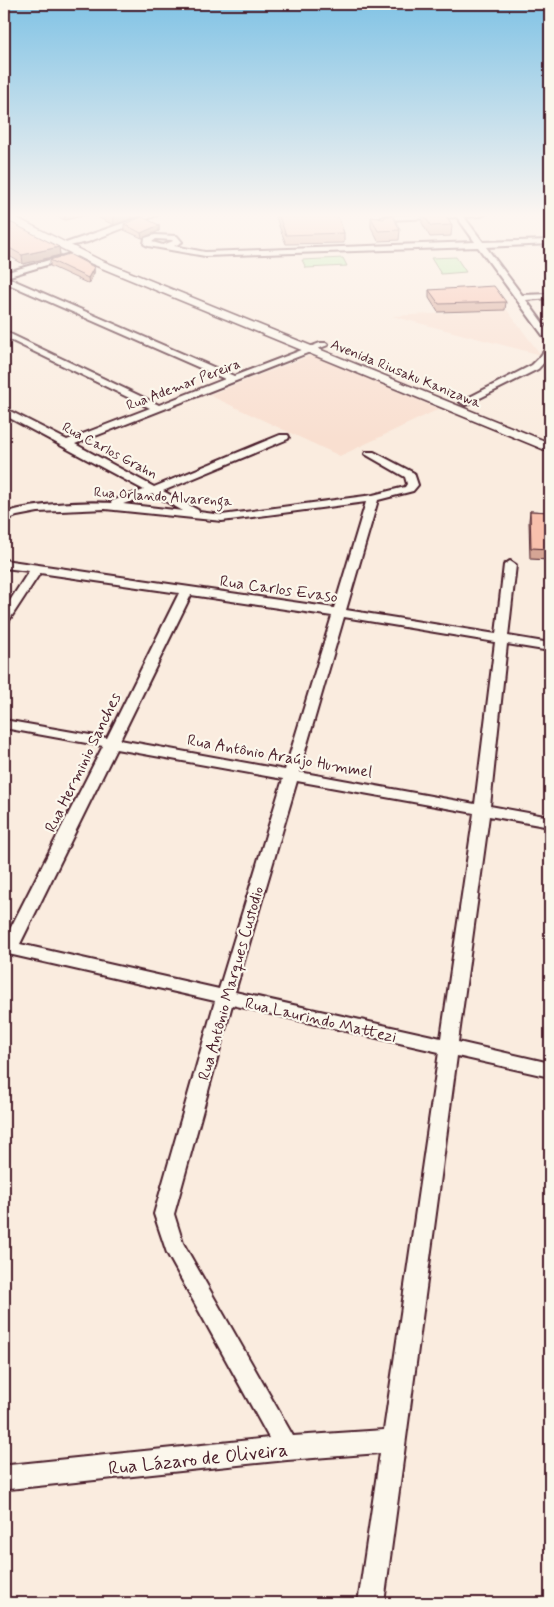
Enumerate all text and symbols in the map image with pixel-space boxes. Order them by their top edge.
street label: Avenida Riusaku Kanizawa [328,336,484,413]
street label: Rua Ademar Pereira [124,355,243,415]
street label: Rua Carlos Grahn [59,418,160,484]
street label: Rua Orlando Alvarenga [93,483,233,513]
street label: Rua Carlos Evaso [218,571,339,608]
street label: Rua Herminio Sanches [40,689,126,836]
street label: Rua Antônio Araújo Hummel [186,730,374,783]
street label: Rua Antônio Marques Custodio [194,884,269,1083]
street label: Rua Laurindo Mattezi [243,993,399,1048]
street label: Rua Lázaro de Oliveira [107,1438,289,1481]

